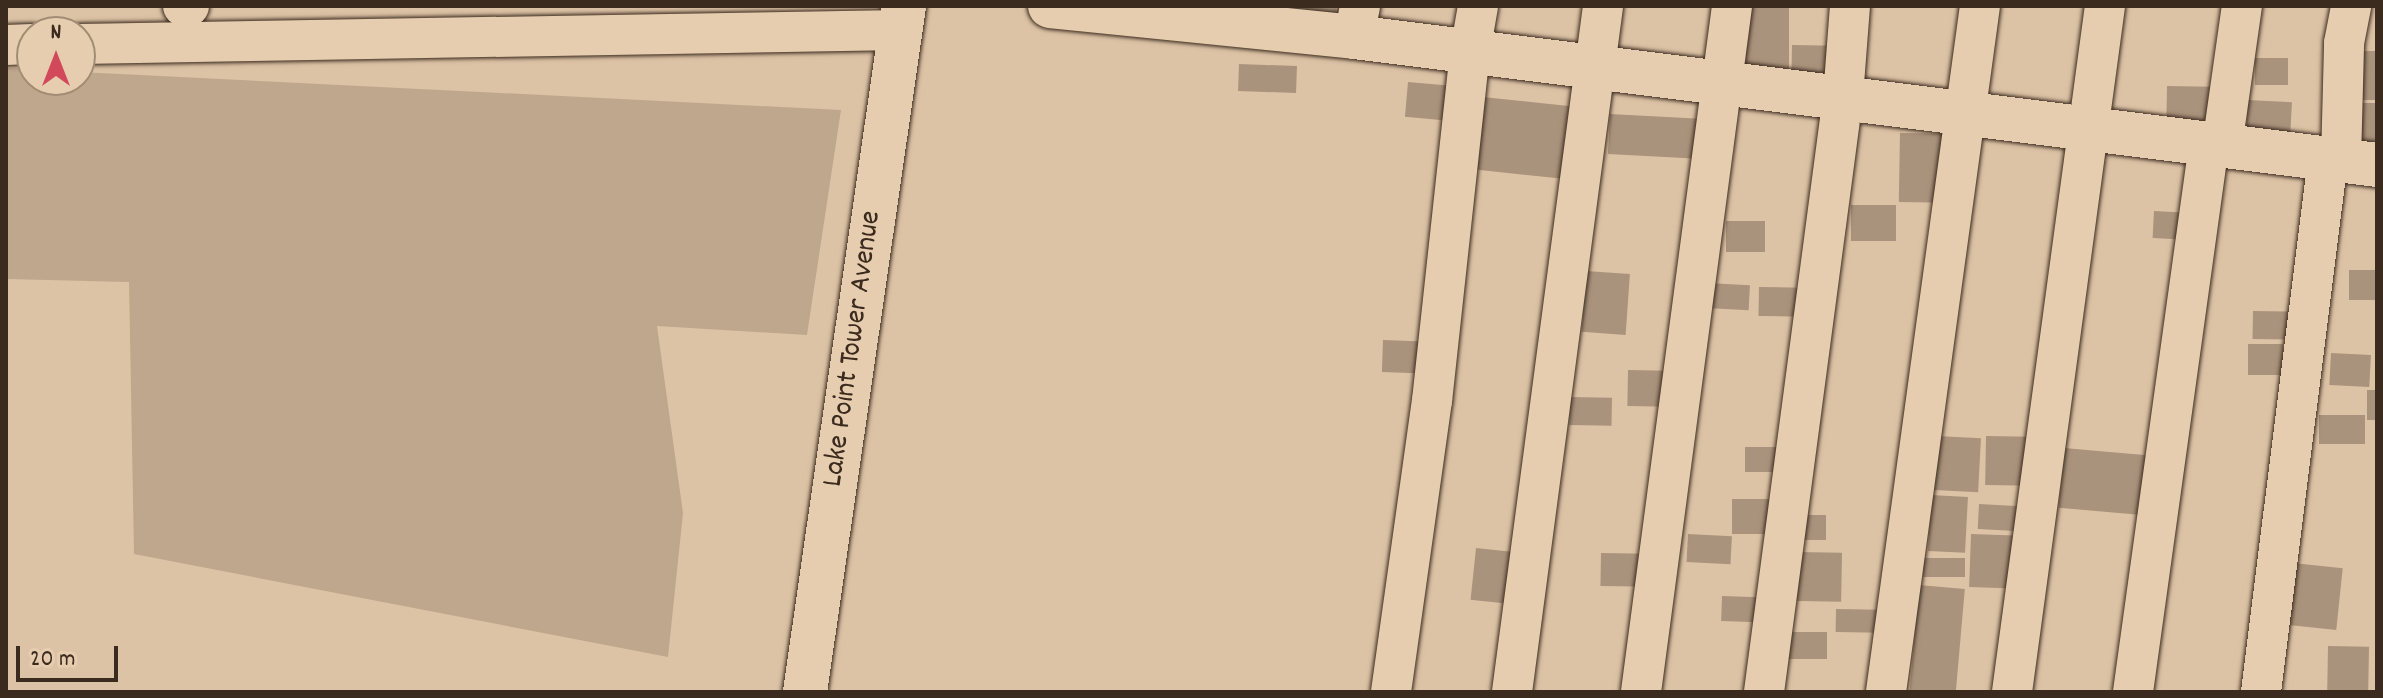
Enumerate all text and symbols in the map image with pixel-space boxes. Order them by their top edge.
north arrow [16,16,96,96]
text: N [51,18,61,49]
street label: Lake Point Tower Avenue [817,209,891,489]
scale bar [20,630,122,680]
text: 20 m [30,643,76,677]

